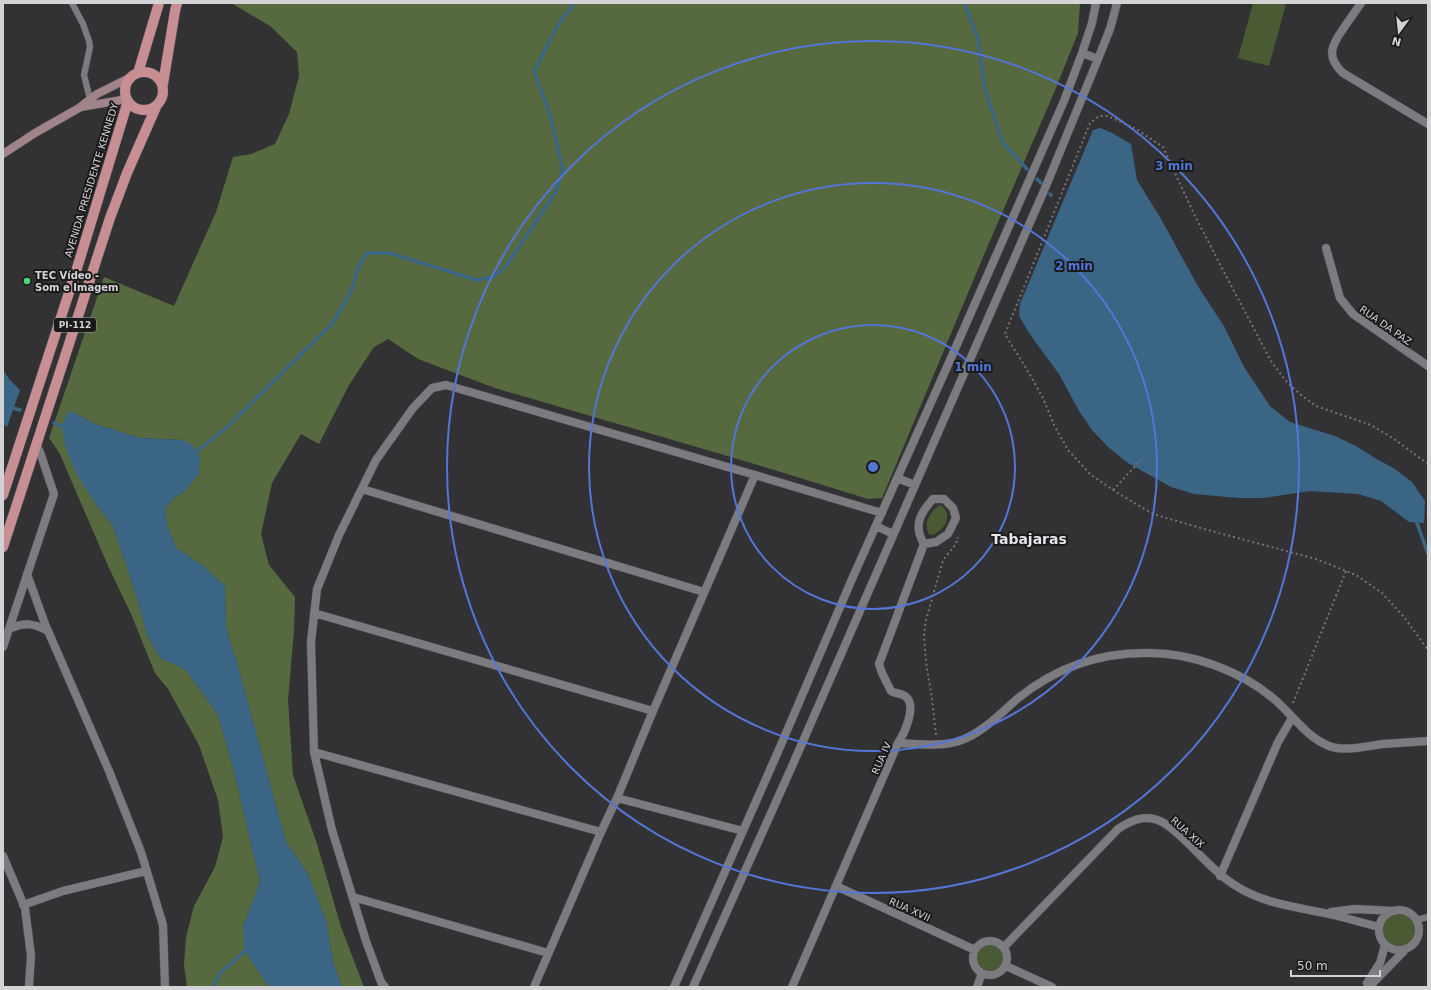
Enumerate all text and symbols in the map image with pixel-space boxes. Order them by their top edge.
north arrow [1379,12,1419,52]
text: N [1390,34,1403,49]
street label: AVENIDA PRESIDENTE KENNEDY [63,101,120,258]
text: 3 min [1155,159,1193,173]
text: 2 min [1055,259,1093,273]
place label: TEC Vídeo - Som e Imagem [35,270,119,293]
marker: TEC Vídeo - Som e Imagem [22,276,32,286]
street label: RUA DA PAZ [1358,303,1414,347]
road number: PI-112 [54,318,96,332]
text: 1 min [954,360,992,374]
centre of rings [866,460,880,474]
district label: Tabajaras [991,531,1067,547]
street label: RUA IV [870,740,893,776]
street label: RUA XIX [1169,815,1207,850]
street label: RUA XVII [888,896,932,923]
scale bar [1291,952,1380,978]
text: 50 m [1297,959,1328,973]

